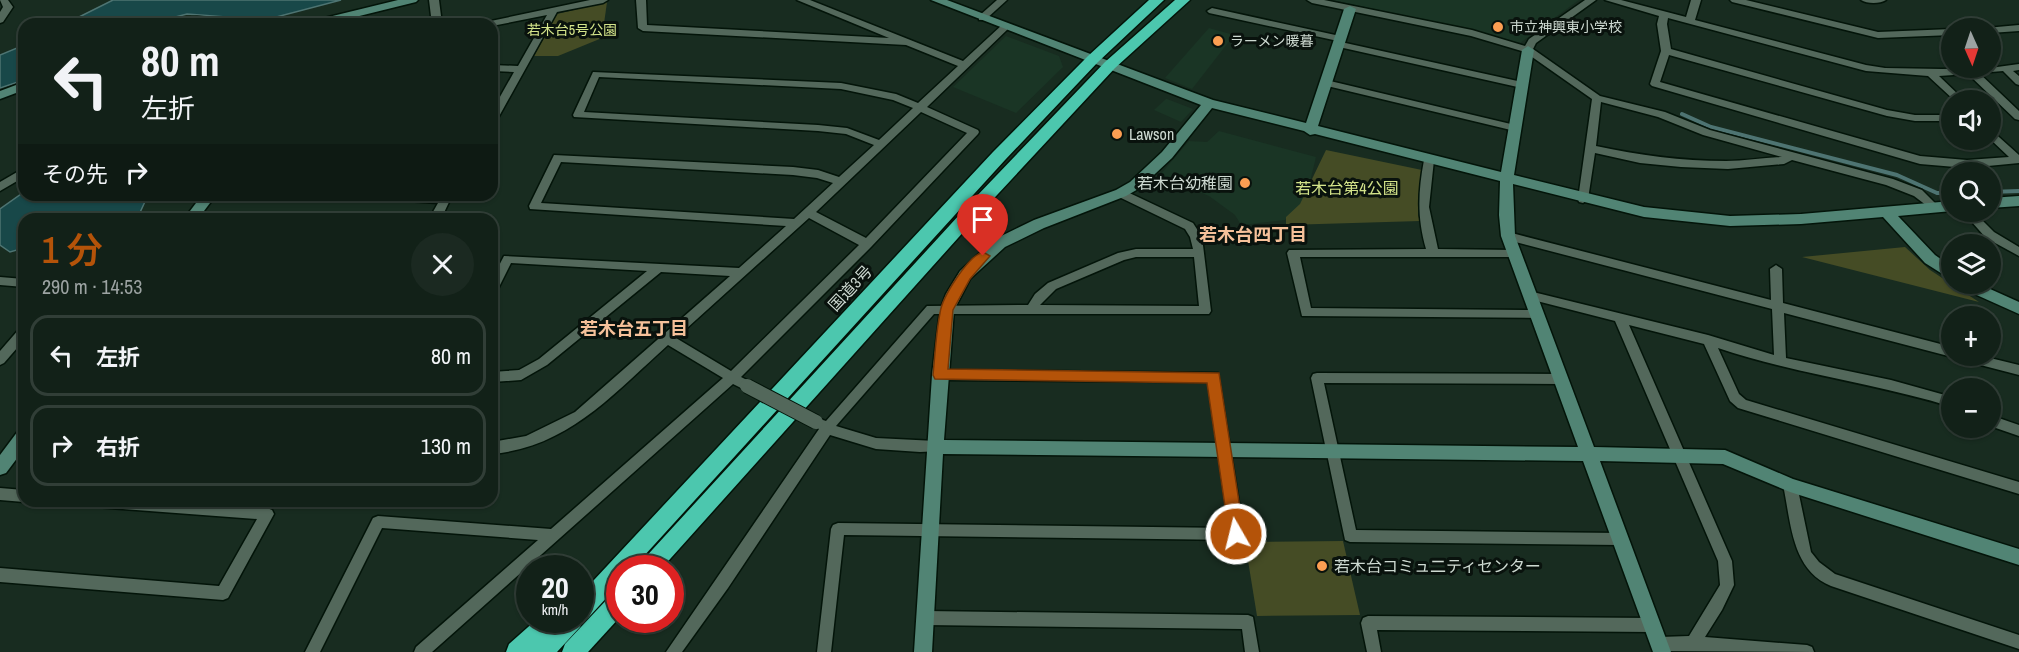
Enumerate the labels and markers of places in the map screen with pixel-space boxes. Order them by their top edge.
place label: 市立神興東小学校 [1510,18,1622,36]
marker: 市立神興東小学校 [1491,20,1505,34]
place label: ラーメン暖暮 [1230,32,1313,50]
marker: ラーメン暖暮 [1211,34,1225,48]
place label: Lawson [1129,123,1174,145]
marker: Lawson [1110,127,1124,141]
place label: 若木台幼稚園 [1137,172,1233,194]
marker: 若木台幼稚園 [1238,176,1252,190]
pin [957,194,1008,256]
place label: 若木台コミュ二ティセンター [1334,555,1541,577]
marker: 若木台コミュ二ティセンター [1315,559,1329,573]

